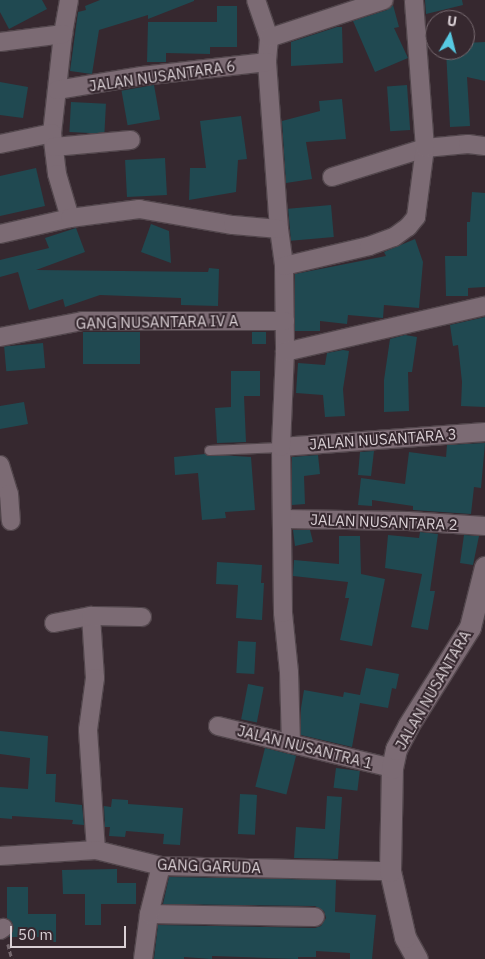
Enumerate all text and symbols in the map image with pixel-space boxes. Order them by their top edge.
north arrow [425,10,475,60]
text: U [446,12,458,31]
street label: JALAN NUSANTARA 6 [88,57,236,95]
street label: GANG NUSANTARA IV A [76,312,238,332]
street label: JALAN NUSANTARA 3 [309,425,457,453]
street label: JALAN NUSANTARA 2 [310,510,458,534]
street label: JALAN NUSANTARA [391,627,475,753]
street label: JALAN NUSANTRA 1 [235,721,375,773]
street label: GANG GARUDA [157,855,261,877]
scale bar [12,916,129,948]
text: 50 m [18,925,53,944]

